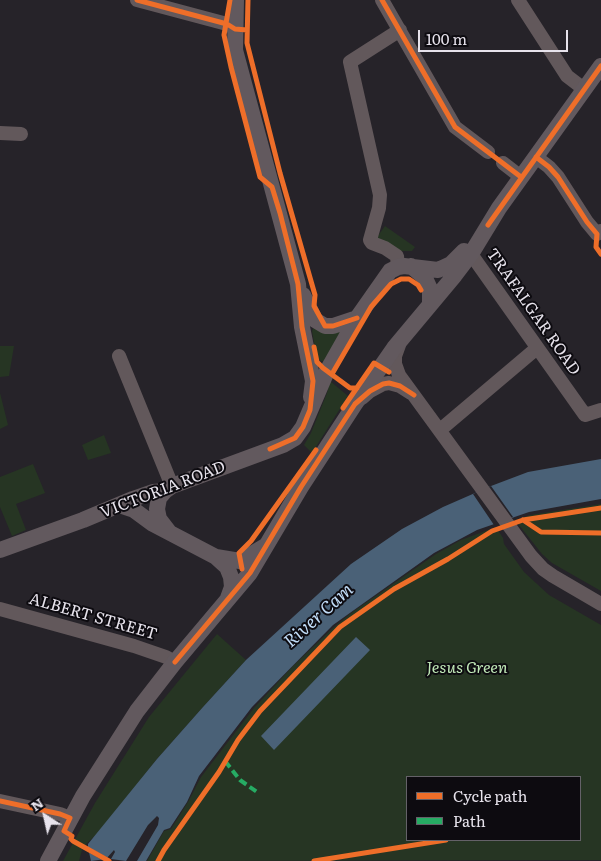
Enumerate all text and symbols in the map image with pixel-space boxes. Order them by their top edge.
scale bar [421,20,571,52]
text: 100 m [426,27,467,50]
street label: TRAFALGAR ROAD [482,245,584,379]
street label: VICTORIA ROAD [98,457,228,523]
water label: River Cam [280,579,358,653]
street label: ALBERT STREET [27,590,159,644]
park label: Jesus Green [426,658,508,678]
legend [406,776,581,841]
text: Cycle path [453,784,527,807]
north arrow [20,791,70,841]
text: N [26,792,47,815]
text: Path [453,809,486,832]

